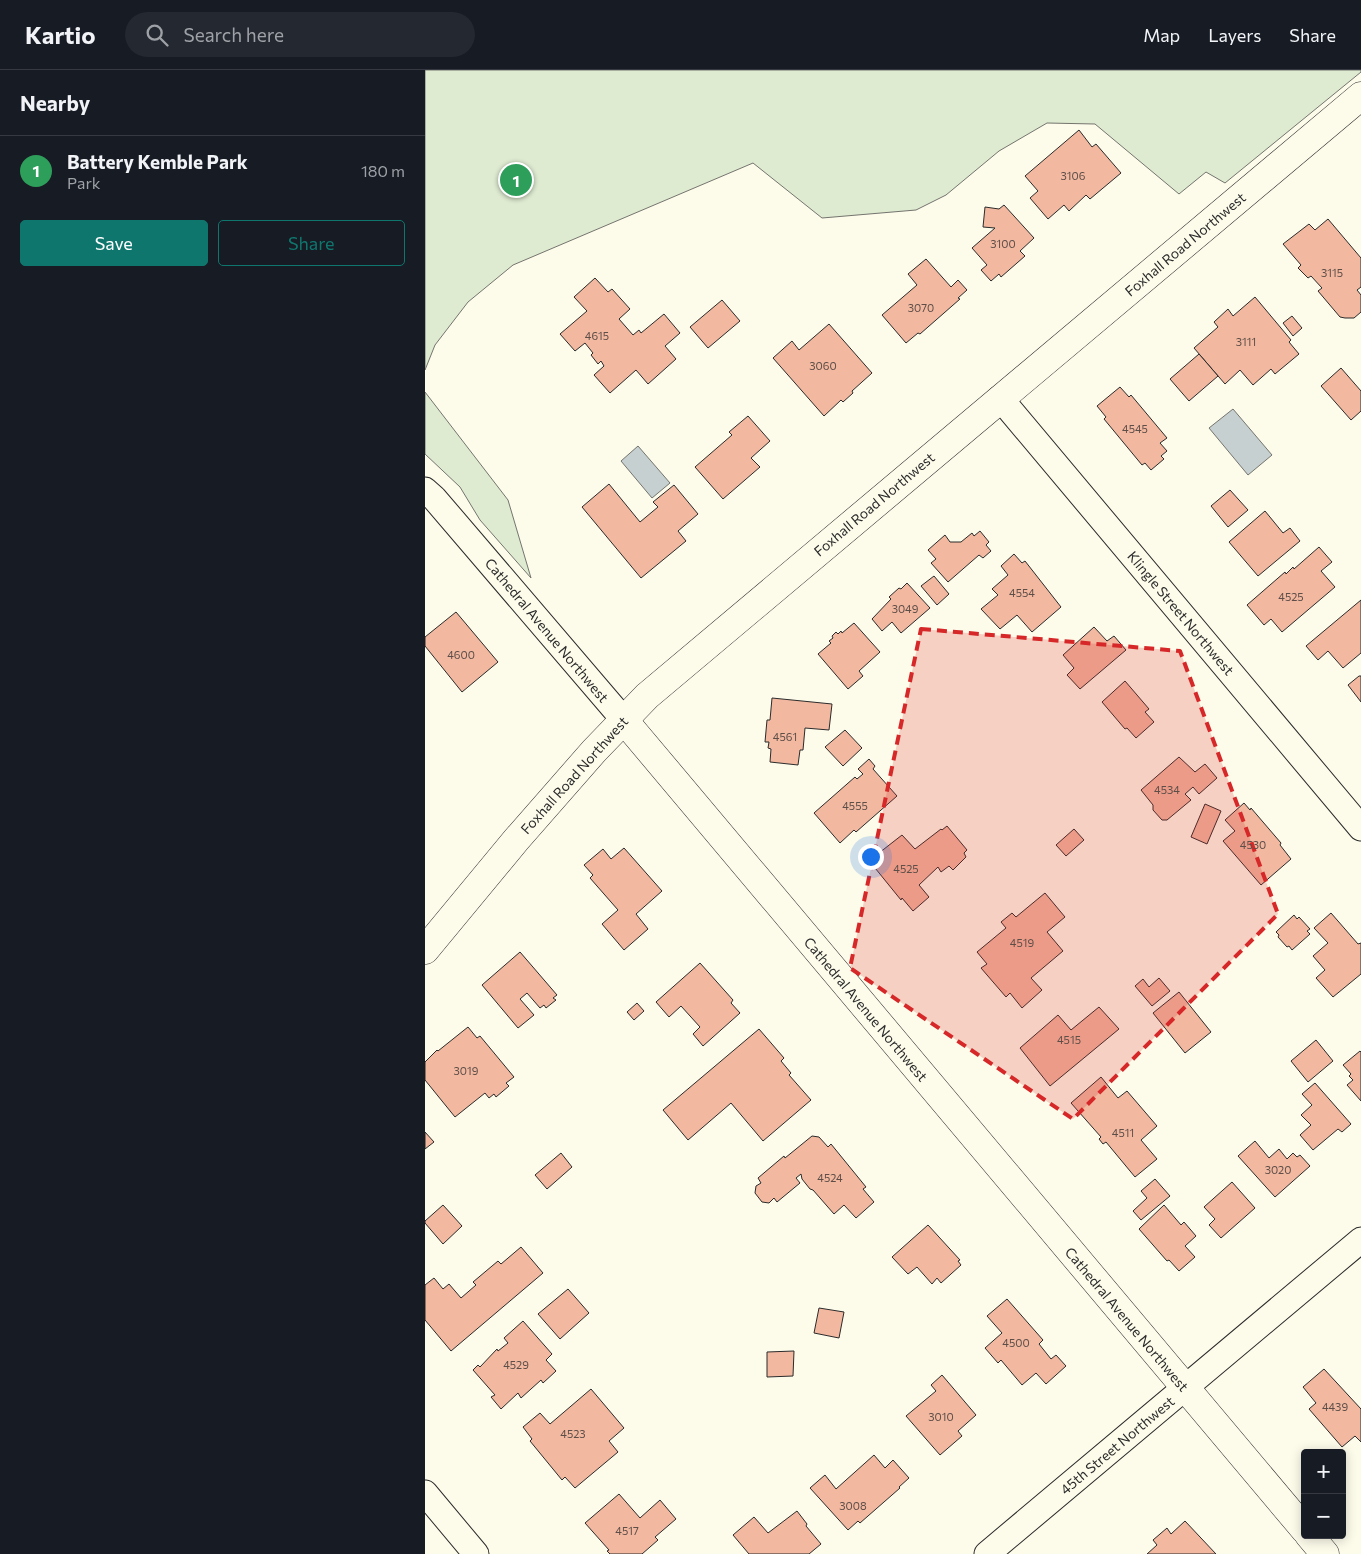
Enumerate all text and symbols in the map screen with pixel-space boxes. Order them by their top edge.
search box [125,12,475,57]
text: Kartio [25,20,95,49]
icon: search [143,21,171,49]
text: Search here [183,23,284,46]
text: Map [1143,24,1180,46]
text: Layers [1208,24,1261,46]
text: Share [1289,24,1336,46]
text: Nearby [20,90,90,115]
text: Battery Kemble Park [67,150,248,173]
text: 1 [32,161,40,180]
text: 180 m [361,161,405,180]
pin: 1 [500,161,532,199]
house number: 3106 [1061,169,1086,182]
text: Park [67,173,100,192]
street label: Foxhall Road Northwest [1121,188,1249,299]
button: Save [20,220,208,266]
button: Share [218,220,405,266]
house number: 3100 [990,237,1016,250]
house number: 3115 [1321,266,1343,279]
house number: 3070 [908,301,934,314]
house number: 4615 [585,329,609,342]
house number: 3111 [1236,335,1256,348]
house number: 3060 [809,359,837,372]
house number: 4545 [1122,422,1148,435]
street label: Foxhall Road Northwest [810,448,938,559]
street label: Klingle Street Northwest [1124,548,1238,679]
street label: Cathedral Avenue Northwest [482,554,613,706]
house number: 4554 [1009,586,1035,599]
house number: 4525 [1278,590,1304,603]
house number: 3049 [892,602,919,615]
house number: 4600 [447,648,475,661]
street label: Foxhall Road Northwest [517,713,631,837]
house number: 4561 [773,730,797,743]
house number: 4534 [1154,783,1180,796]
house number: 4555 [842,799,868,812]
house number: 4530 [1240,838,1266,851]
your location [858,844,884,870]
house number: 4525 [893,862,919,875]
street label: Cathedral Avenue Northwest [801,933,932,1085]
house number: 4519 [1010,936,1034,949]
house number: 4515 [1057,1033,1081,1046]
house number: 3019 [454,1064,479,1077]
house number: 4511 [1112,1126,1134,1139]
house number: 3020 [1265,1163,1291,1176]
house number: 4524 [817,1171,843,1184]
street label: Cathedral Avenue Northwest [1062,1243,1193,1395]
house number: 4500 [1002,1336,1030,1349]
house number: 4529 [503,1358,529,1371]
street label: 45th Street Northwest [1057,1392,1178,1498]
house number: 4439 [1322,1400,1348,1413]
house number: 3010 [928,1410,954,1423]
house number: 4523 [560,1427,586,1440]
map controls [1301,1449,1346,1539]
button: + [1301,1449,1346,1494]
button: − [1301,1494,1346,1539]
house number: 3008 [839,1499,867,1512]
house number: 4517 [615,1524,639,1537]

